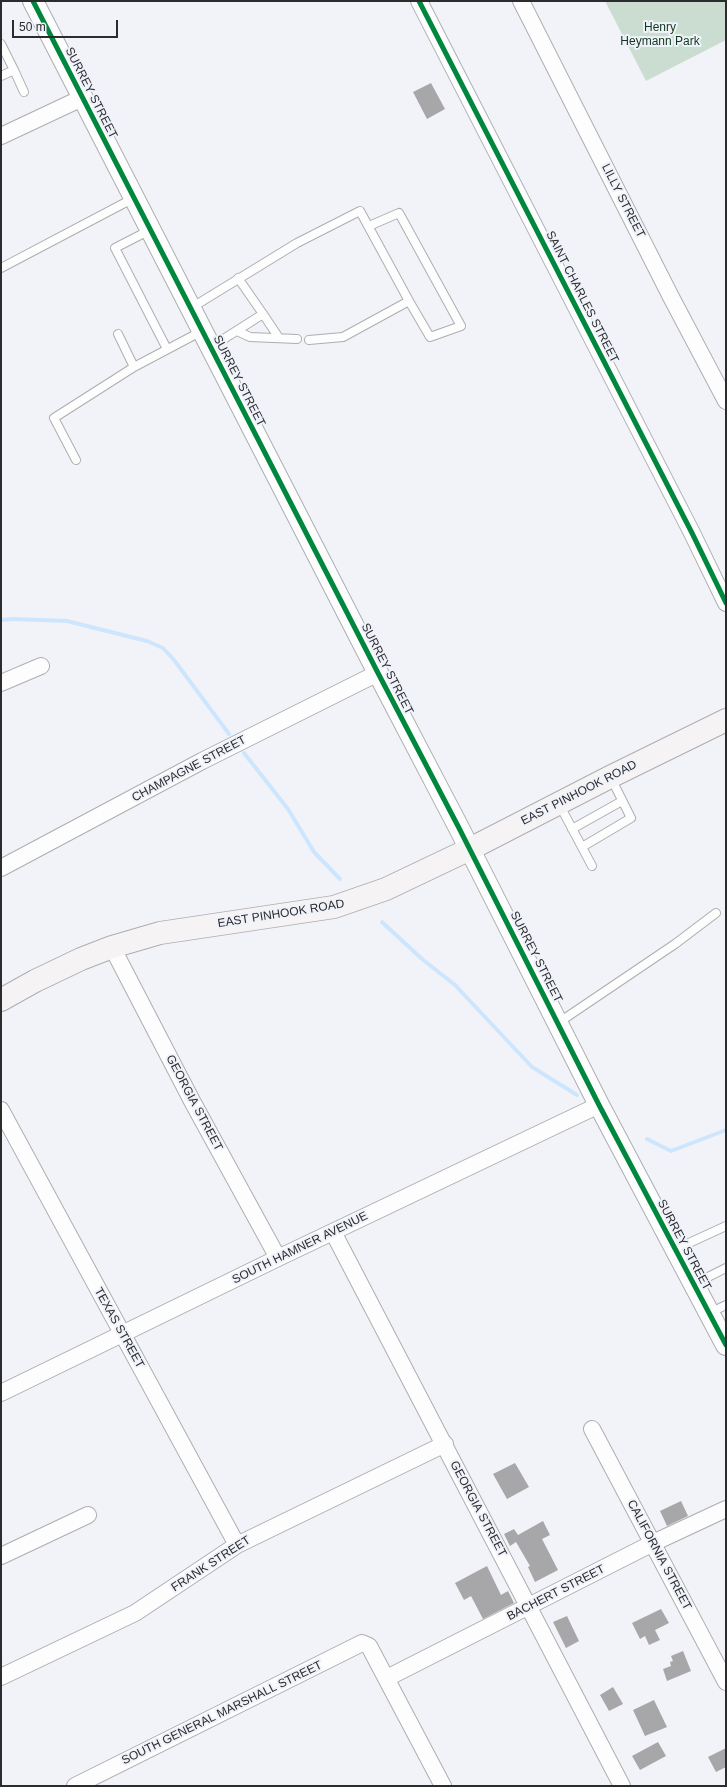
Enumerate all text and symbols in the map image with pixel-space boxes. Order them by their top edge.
scale bar [14,12,120,38]
text: 50 m [19,20,46,34]
park label: Henry Heymann Park [620,21,700,49]
street label: SURREY STREET [62,45,120,141]
street label: LILLY STREET [598,162,648,240]
street label: SAINT CHARLES STREET [542,229,622,365]
street label: SURREY STREET [210,333,268,429]
street label: SURREY STREET [358,621,416,717]
street label: CHAMPAGNE STREET [129,733,249,805]
street label: EAST PINHOOK ROAD [519,758,639,828]
street label: EAST PINHOOK ROAD [217,897,345,931]
street label: SURREY STREET [507,909,565,1005]
street label: GEORGIA STREET [163,1053,225,1153]
street label: SURREY STREET [654,1197,714,1293]
street label: SOUTH HAMNER AVENUE [230,1209,370,1287]
street label: TEXAS STREET [91,1285,147,1371]
street label: GEORGIA STREET [447,1459,509,1559]
street label: CALIFORNIA STREET [624,1497,694,1613]
street label: FRANK STREET [169,1533,253,1595]
street label: BACHERT STREET [505,1562,607,1624]
street label: SOUTH GENERAL MARSHALL STREET [119,1658,325,1768]

